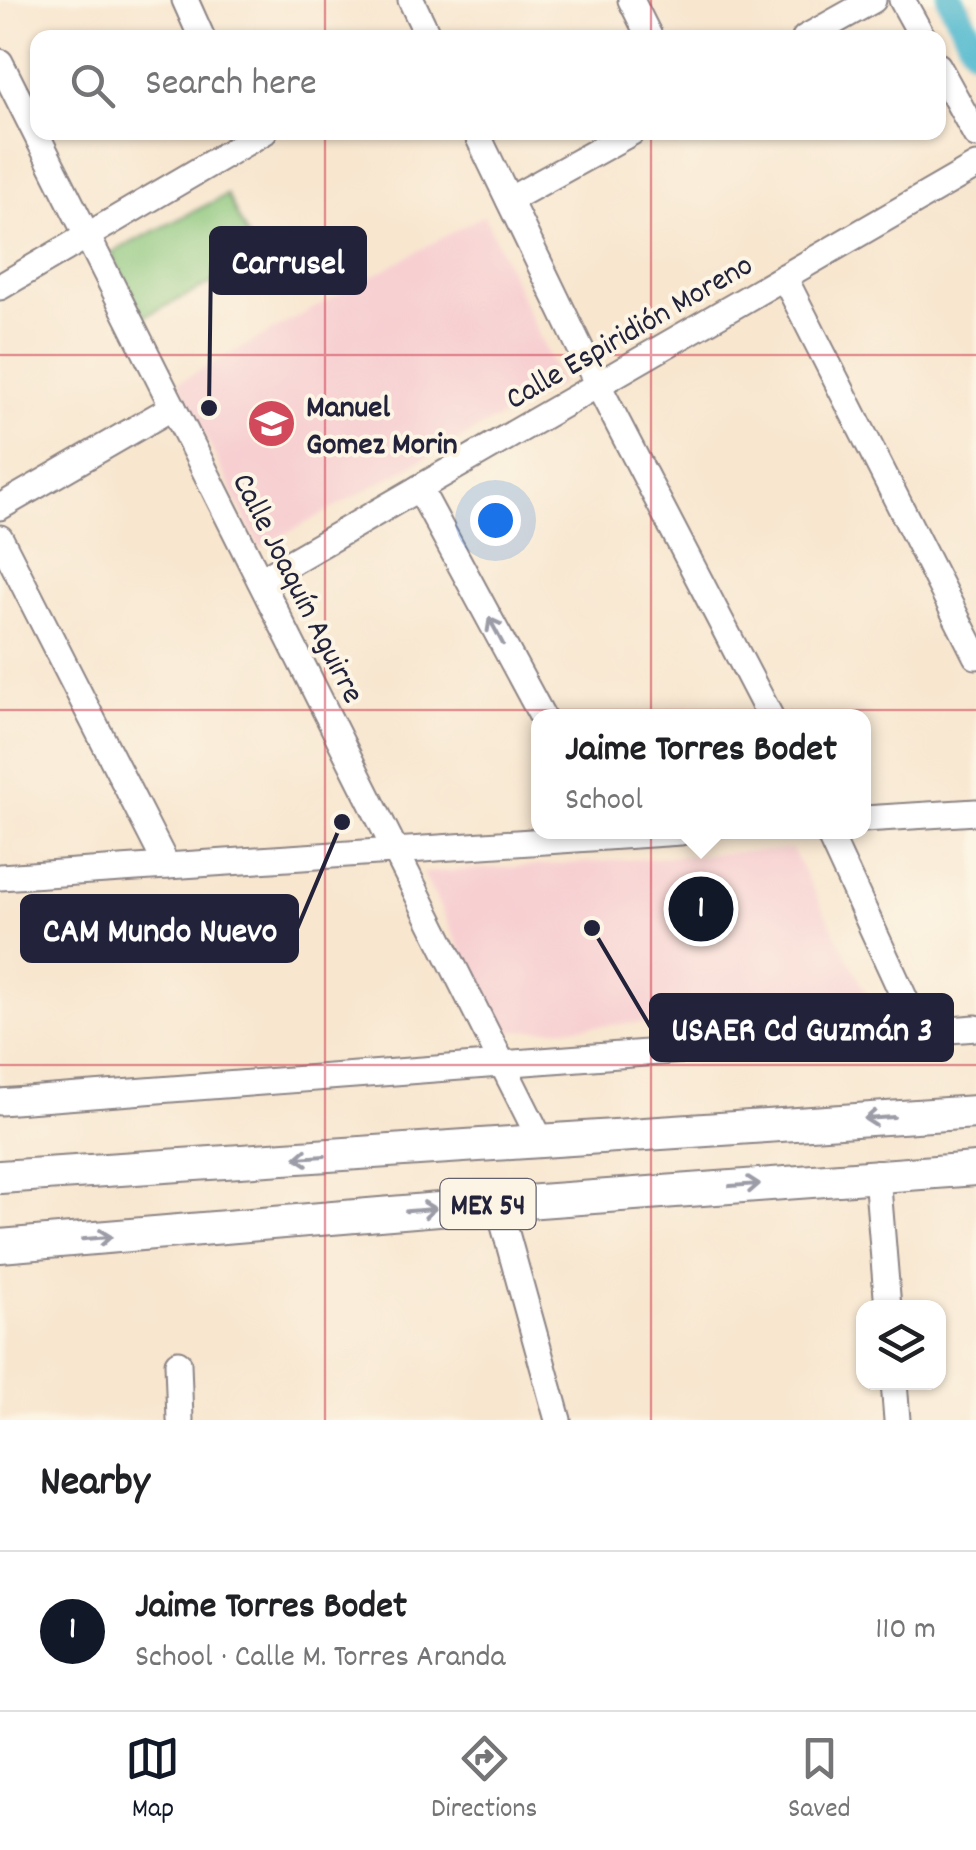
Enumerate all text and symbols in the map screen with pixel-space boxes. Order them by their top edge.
search box [30,30,946,140]
icon: search [65,58,120,113]
text: Search here [145,58,317,113]
callout: Carrusel [211,228,365,293]
text: Carrusel [231,241,345,291]
street label: Calle Espiridión Moreno [498,245,763,424]
place label: Manuel Gomez Morin [306,387,457,470]
school or university icon: Manuel Gomez Morin [245,397,297,449]
street label: Calle Joaquín Aguirre [218,466,374,713]
your location [470,495,521,546]
one-way arrow [486,616,505,646]
popup [531,709,871,839]
text: Jaime Torres Bodet [565,724,837,779]
text: School [565,779,643,825]
pin: 1 [668,872,734,946]
callout: CAM Mundo Nuevo [22,896,297,961]
text: CAM Mundo Nuevo [43,909,277,959]
callout: USAER Cd Guzmán 3 [651,995,952,1060]
text: USAER Cd Guzmán 3 [671,1008,933,1058]
one-way arrow [863,1109,895,1128]
one-way arrow [294,1148,327,1167]
one-way arrow [728,1176,761,1195]
road number: MEX 54 [440,1179,536,1229]
one-way arrow [404,1201,437,1220]
one-way arrow [81,1228,113,1247]
map controls [856,1300,946,1390]
button: layers [856,1300,946,1390]
text: Nearby [40,1455,150,1515]
text: Jaime Torres Bodet [135,1581,407,1636]
text: 1 [69,1608,76,1654]
text: 110 m [875,1608,936,1654]
text: School · Calle M. Torres Aranda [135,1636,506,1682]
tab: Map [125,1731,180,1831]
tab: Directions [431,1731,537,1831]
tab: Saved [788,1731,851,1831]

